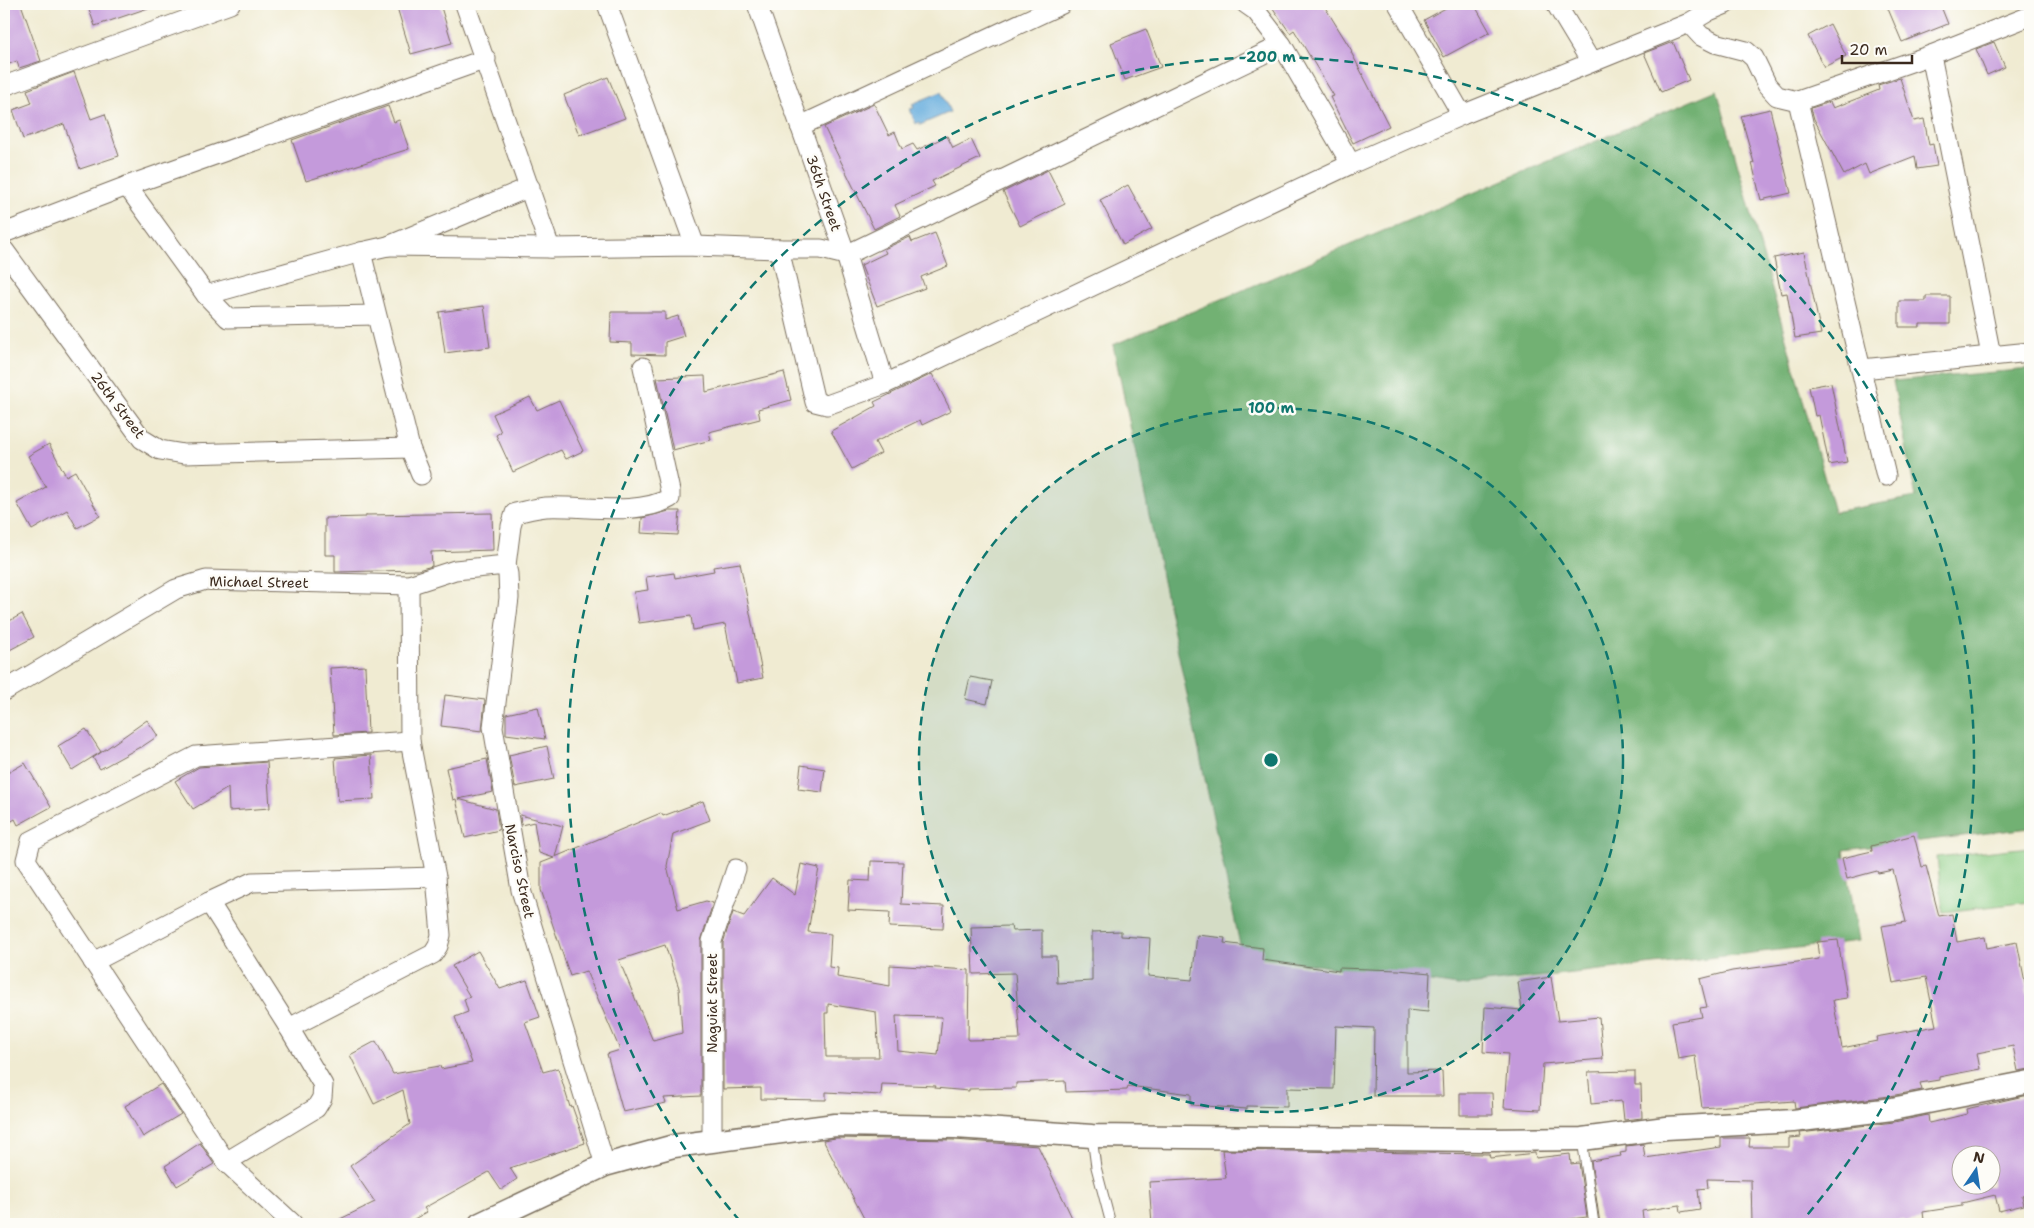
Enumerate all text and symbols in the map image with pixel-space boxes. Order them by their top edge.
scale bar [1842,32,1912,64]
text: 20 m [1849,40,1888,60]
text: 200 m [1246,47,1296,67]
street label: 36th Street [803,152,845,234]
street label: 26th Street [87,368,149,442]
text: 100 m [1248,398,1294,418]
street label: Michael Street [209,572,309,592]
centre of rings [1262,751,1280,769]
street label: Narciso Street [501,822,539,920]
street label: Naguiat Street [703,953,721,1053]
north arrow [1952,1146,2002,1196]
text: N [1971,1147,1986,1167]

